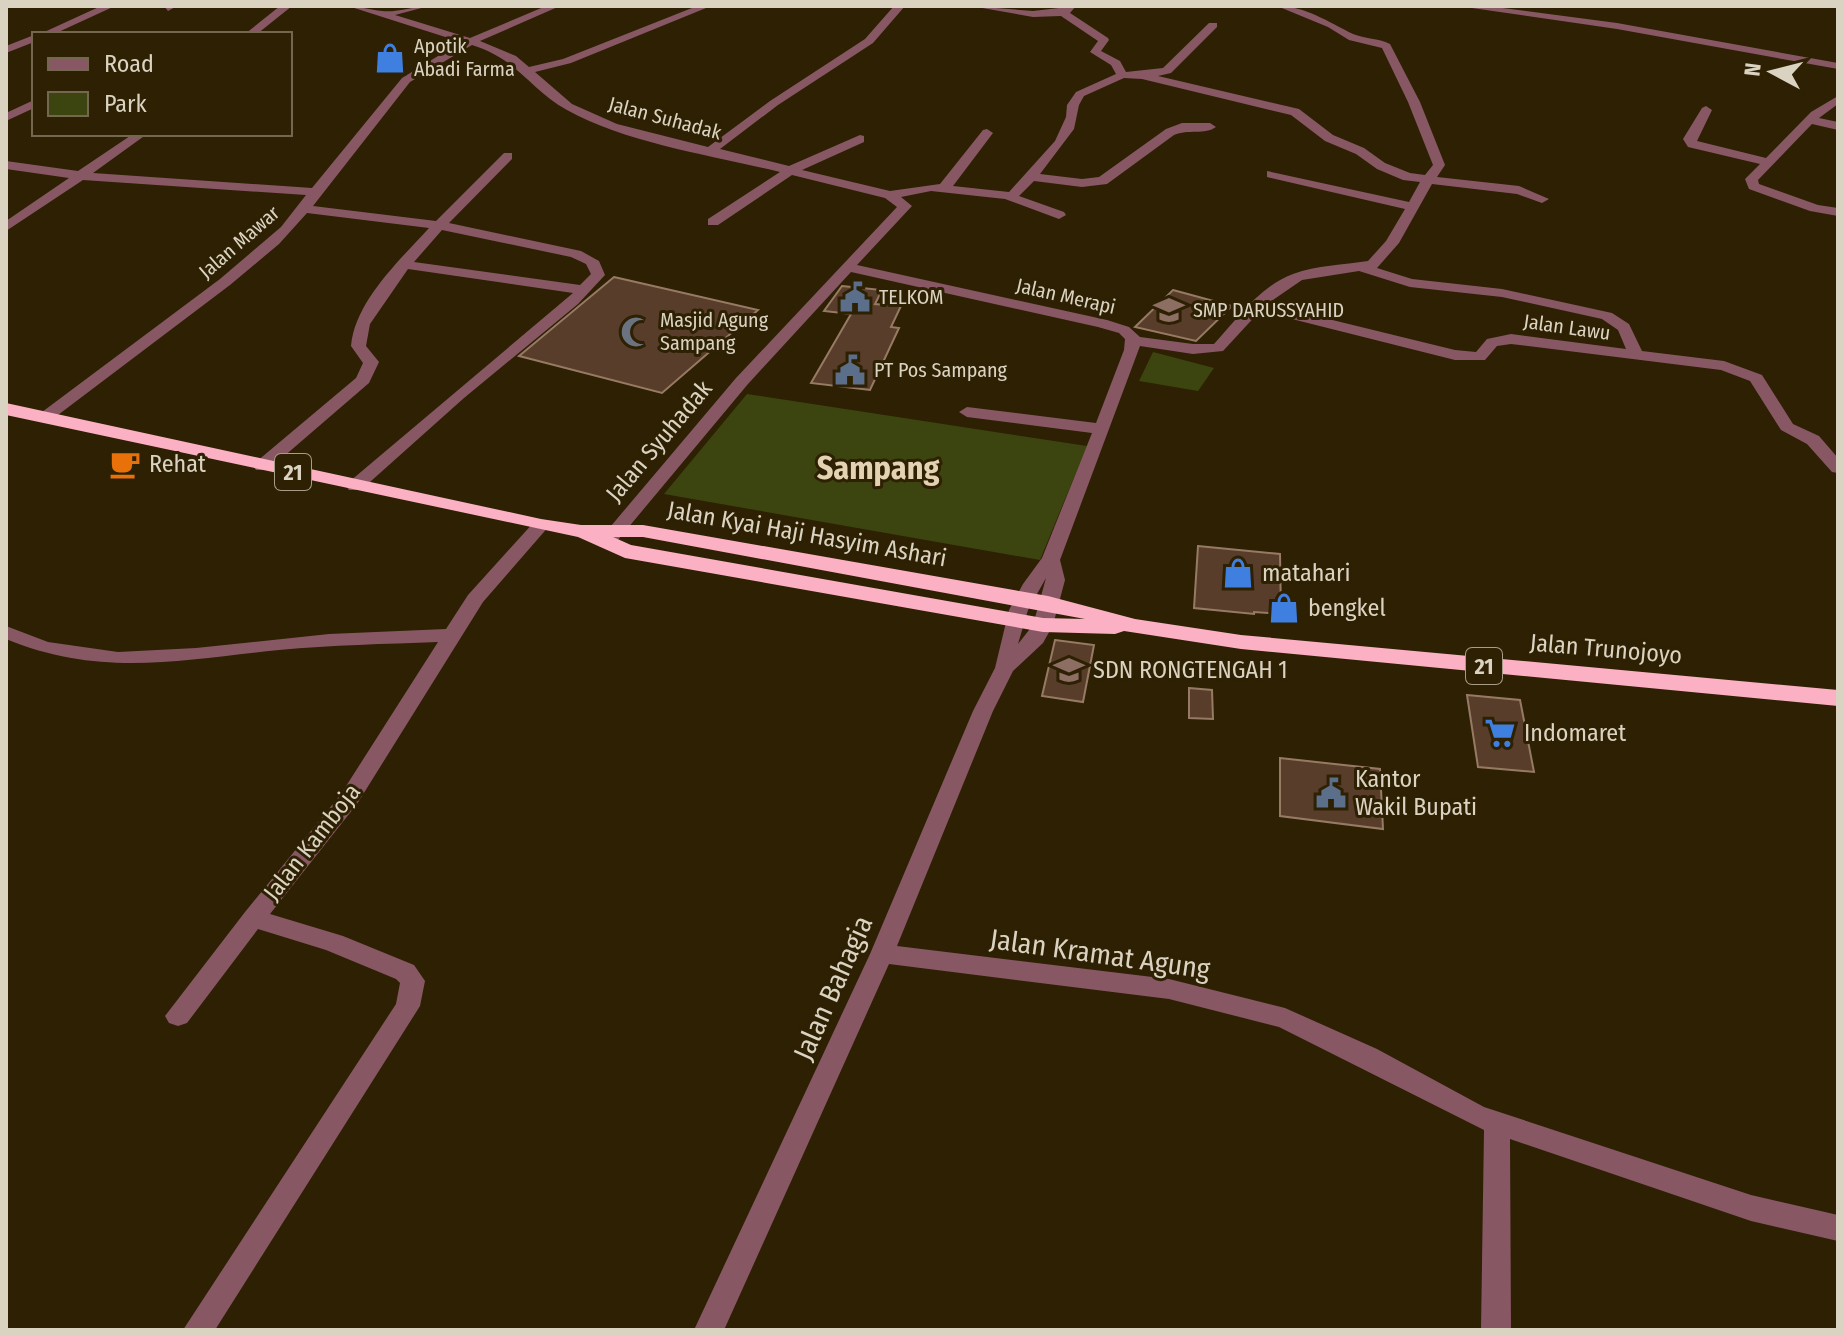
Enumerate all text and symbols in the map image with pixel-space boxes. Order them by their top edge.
legend [32,32,292,136]
north arrow [1732,32,1812,112]
place label: Apotik Abadi Farma [414,34,515,81]
shop icon: Apotik Abadi Farma [373,41,407,75]
text: Road [104,50,154,78]
text: N [1738,61,1767,78]
text: Park [104,90,147,118]
street label: Jalan Suhadak [606,91,725,145]
street label: Jalan Mawar [194,201,284,283]
street label: Jalan Merapi [1014,273,1118,319]
public building icon: TELKOM [838,280,872,314]
place label: TELKOM [879,285,943,309]
school or university icon: SMP DARUSSYAHID [1152,293,1186,327]
place label: SMP DARUSSYAHID [1193,298,1344,322]
place label: Masjid Agung Sampang [660,308,769,355]
street label: Jalan Lawu [1522,309,1612,345]
mosque icon: Masjid Agung Sampang [619,315,653,349]
public building icon: PT Pos Sampang [833,353,867,387]
place label: PT Pos Sampang [874,358,1007,382]
street label: Jalan Syuhadak [600,374,718,507]
cafe icon: Rehat [108,447,142,481]
district label: Sampang [817,449,939,487]
place label: Rehat [149,450,206,478]
road number: 21 [275,454,311,490]
street label: Jalan Kyai Haji Hasyim Ashari [665,496,949,572]
shop icon: matahari [1221,556,1255,590]
place label: matahari [1262,559,1351,587]
shop icon: bengkel [1267,591,1301,625]
place label: bengkel [1308,594,1386,622]
street label: Jalan Trunojoyo [1529,628,1683,670]
road number: 21 [1466,648,1502,684]
school or university icon: SDN RONGTENGAH 1 [1052,653,1086,687]
place label: SDN RONGTENGAH 1 [1093,656,1288,684]
supermarket icon: Indomaret [1483,716,1517,750]
place label: Indomaret [1524,719,1626,747]
place label: Kantor Wakil Bupati [1355,765,1477,821]
public building icon: Kantor Wakil Bupati [1314,776,1348,810]
street label: Jalan Kamboja [258,778,366,906]
street label: Jalan Bahagia [786,911,880,1065]
street label: Jalan Kramat Agung [988,922,1213,986]

